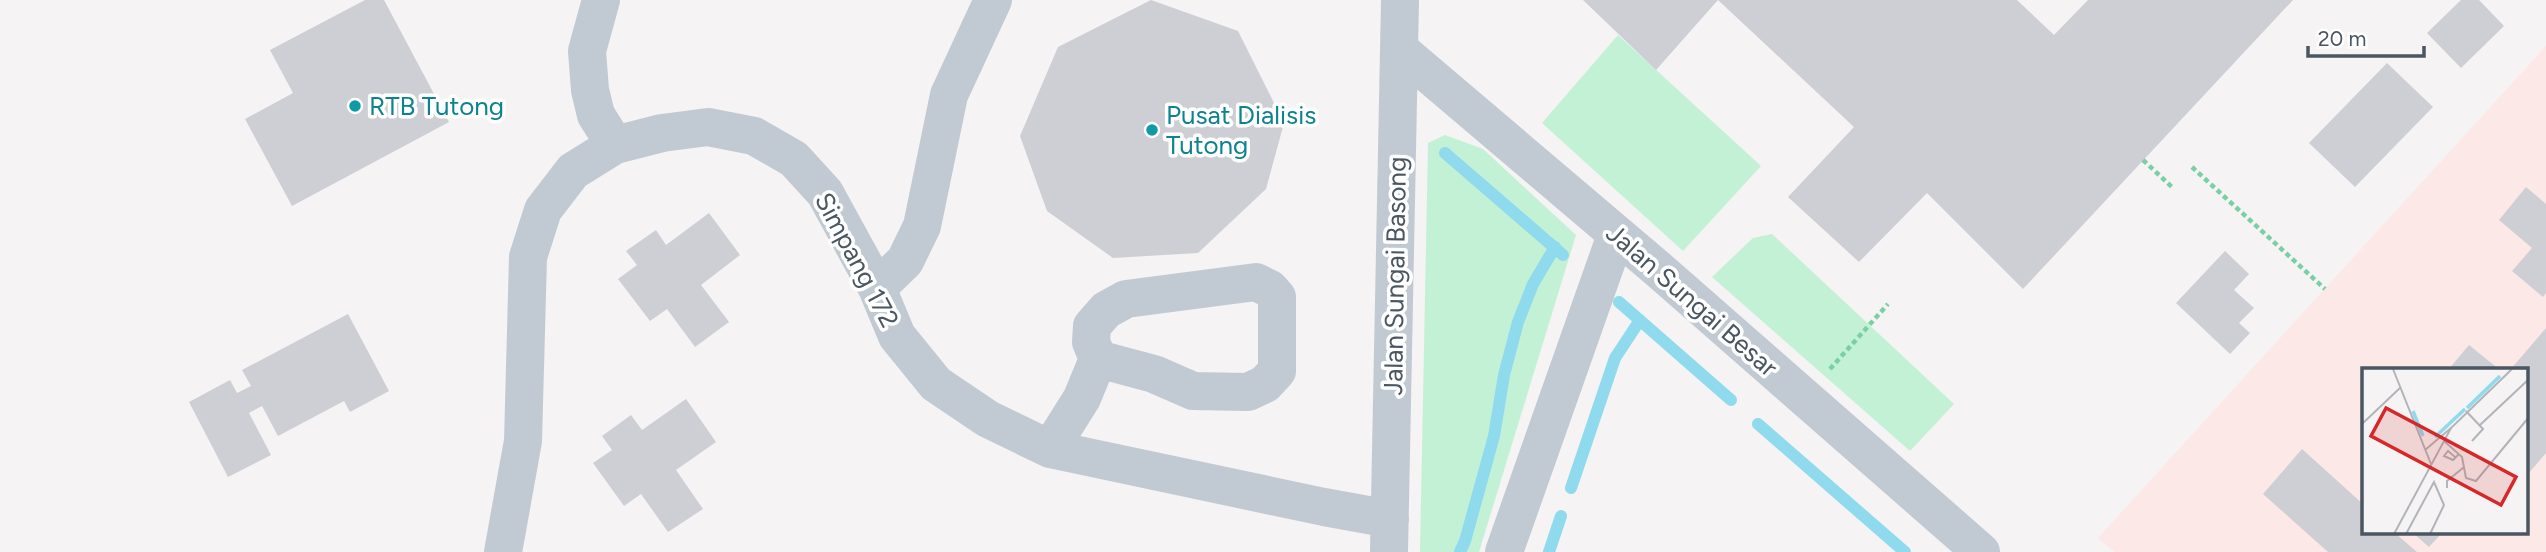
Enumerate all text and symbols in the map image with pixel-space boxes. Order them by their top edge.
scale bar [2308,14,2424,58]
text: 20 m [2318,26,2366,51]
place label: RTB Tutong [369,90,504,122]
marker: RTB Tutong [347,98,363,114]
place label: Pusat Dialisis Tutong [1166,99,1316,161]
marker: Pusat Dialisis Tutong [1144,122,1160,138]
street label: Jalan Sungai Basong [1377,156,1413,396]
street label: Simpang 172 [808,187,906,333]
street label: Jalan Sungai Besar [1600,217,1784,383]
inset map [2362,368,2528,534]

